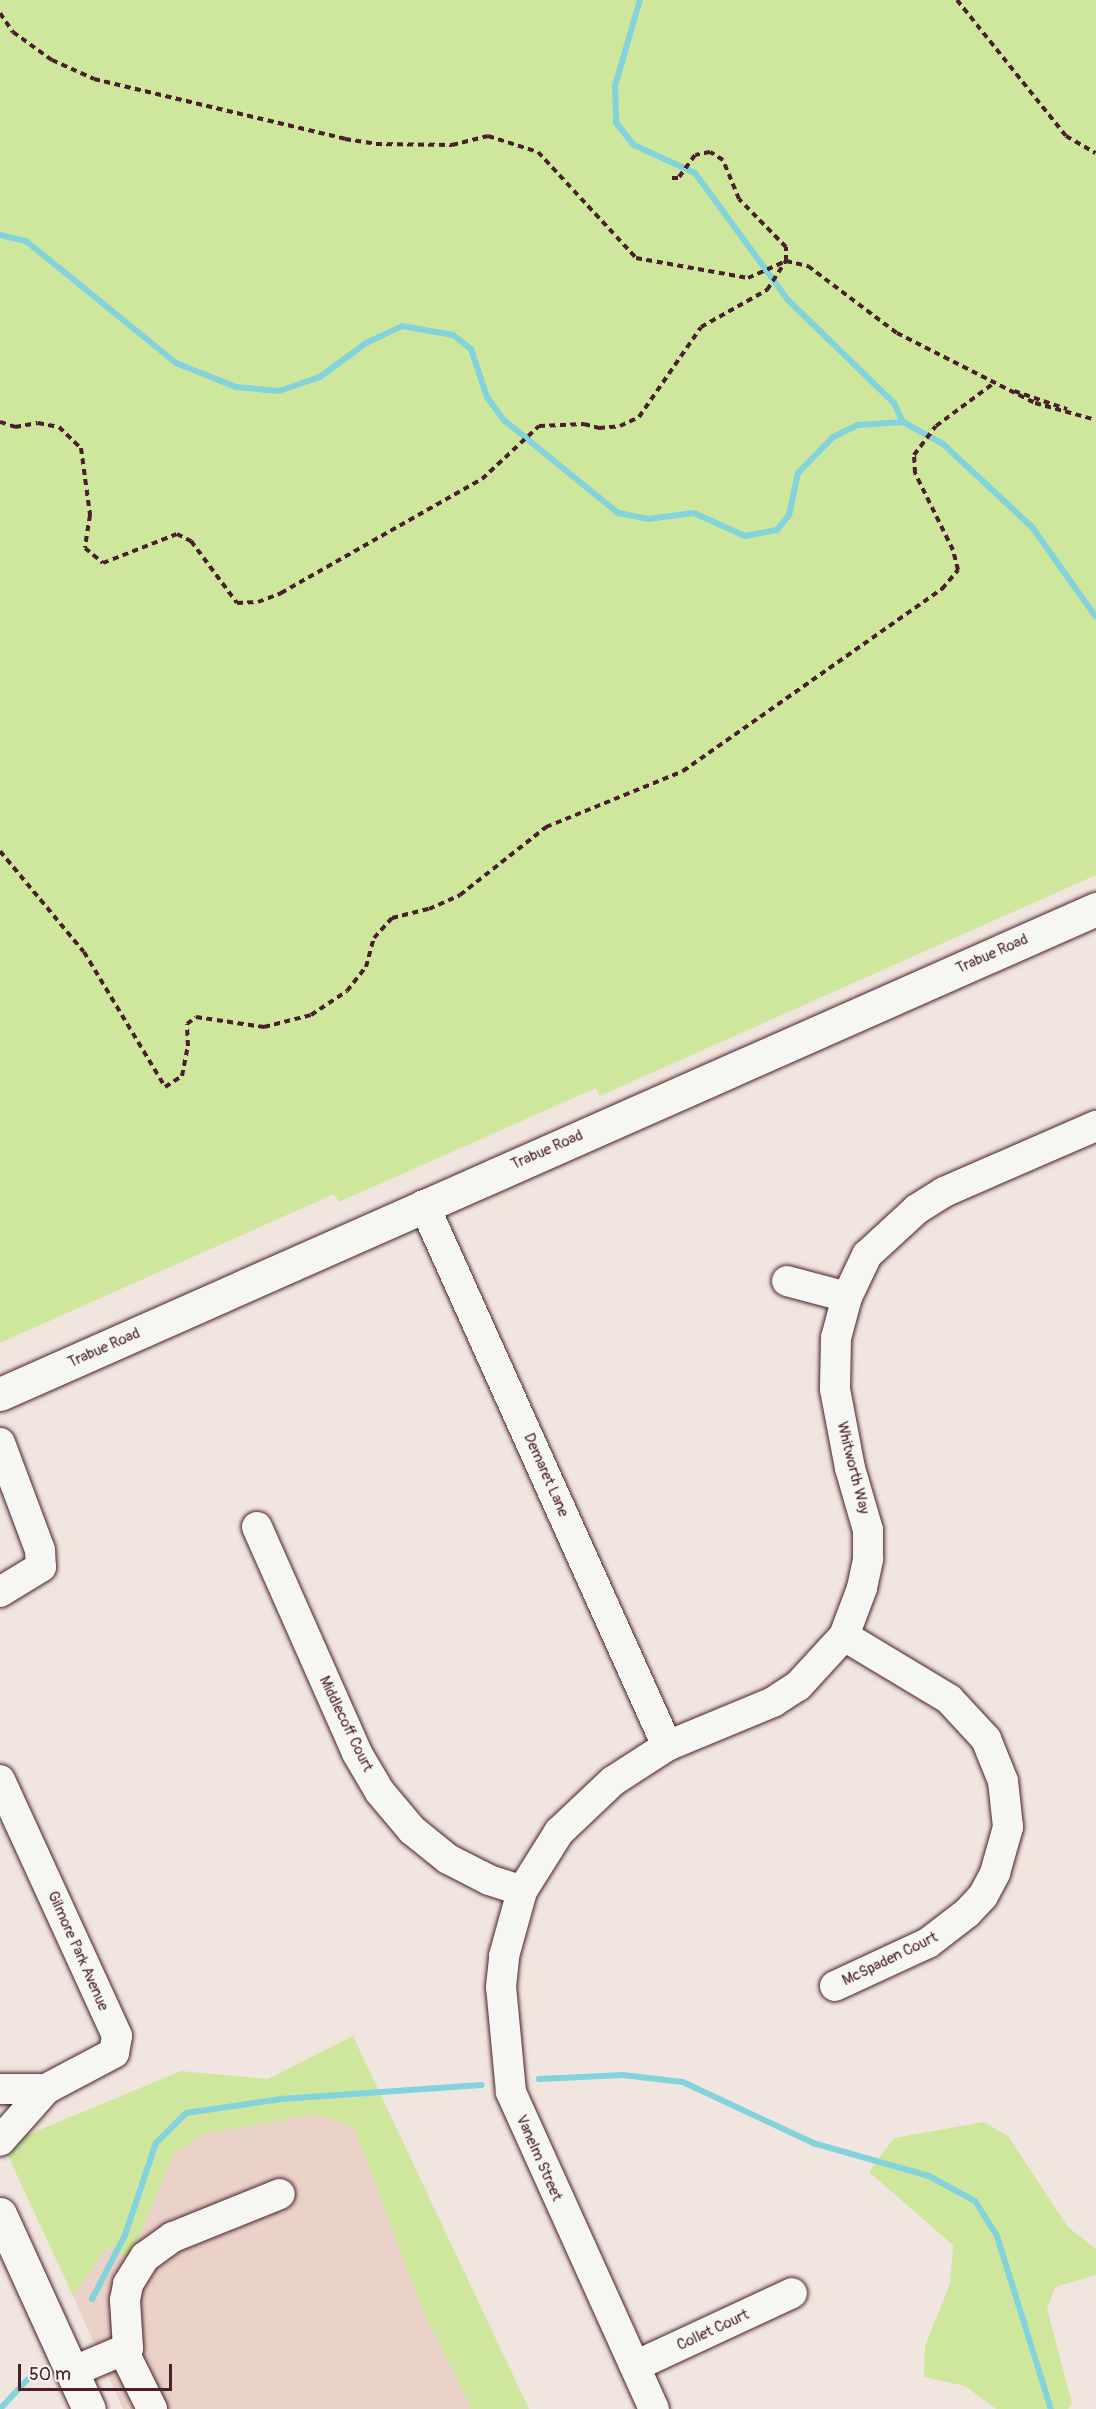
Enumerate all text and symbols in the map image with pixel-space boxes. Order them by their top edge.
street label: Trabue Road [953,930,1031,978]
street label: Trabue Road [508,1126,586,1174]
street label: Trabue Road [65,1324,143,1372]
street label: Whitworth Way [833,1420,873,1516]
street label: Demaret Lane [520,1430,572,1520]
street label: Middlecoff Court [315,1673,377,1775]
street label: Gilmore Park Avenue [44,1888,112,2014]
street label: McSpaden Court [839,1928,941,1990]
street label: Vanelm Street [512,2112,566,2204]
street label: Collet Court [674,2305,752,2355]
scale bar [21,2352,176,2390]
text: 50 m [29,2363,71,2386]

